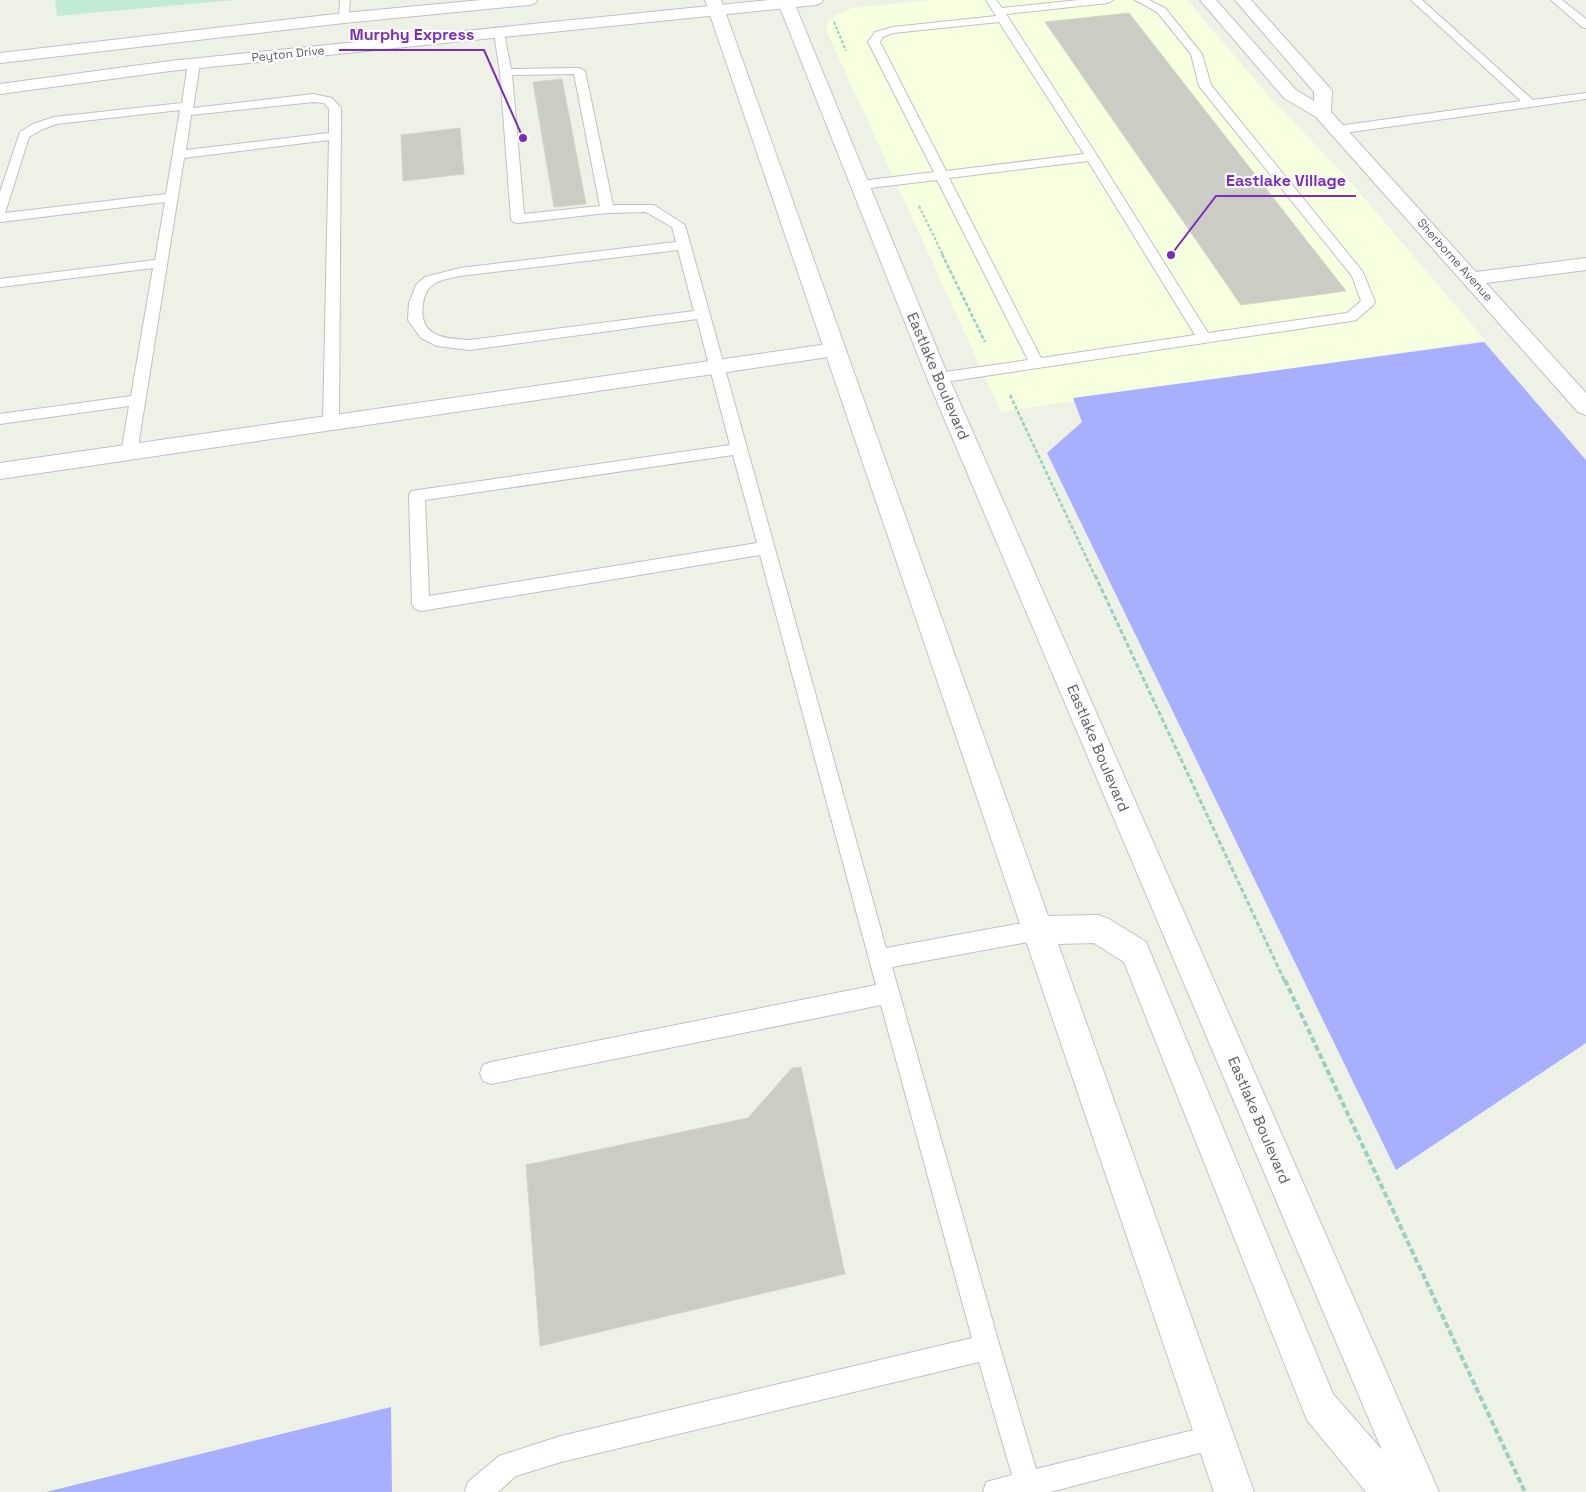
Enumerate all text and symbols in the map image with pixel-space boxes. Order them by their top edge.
callout: Murphy Express [339,19,484,50]
text: Murphy Express [350,24,474,45]
street label: Peyton Drive [251,42,325,66]
callout: Eastlake Village [1216,165,1356,196]
text: Eastlake Village [1226,170,1346,191]
street label: Sherborne Avenue [1414,215,1496,305]
street label: Eastlake Boulevard [903,309,974,442]
street label: Eastlake Boulevard [1063,681,1134,814]
street label: Eastlake Boulevard [1224,1053,1295,1186]

